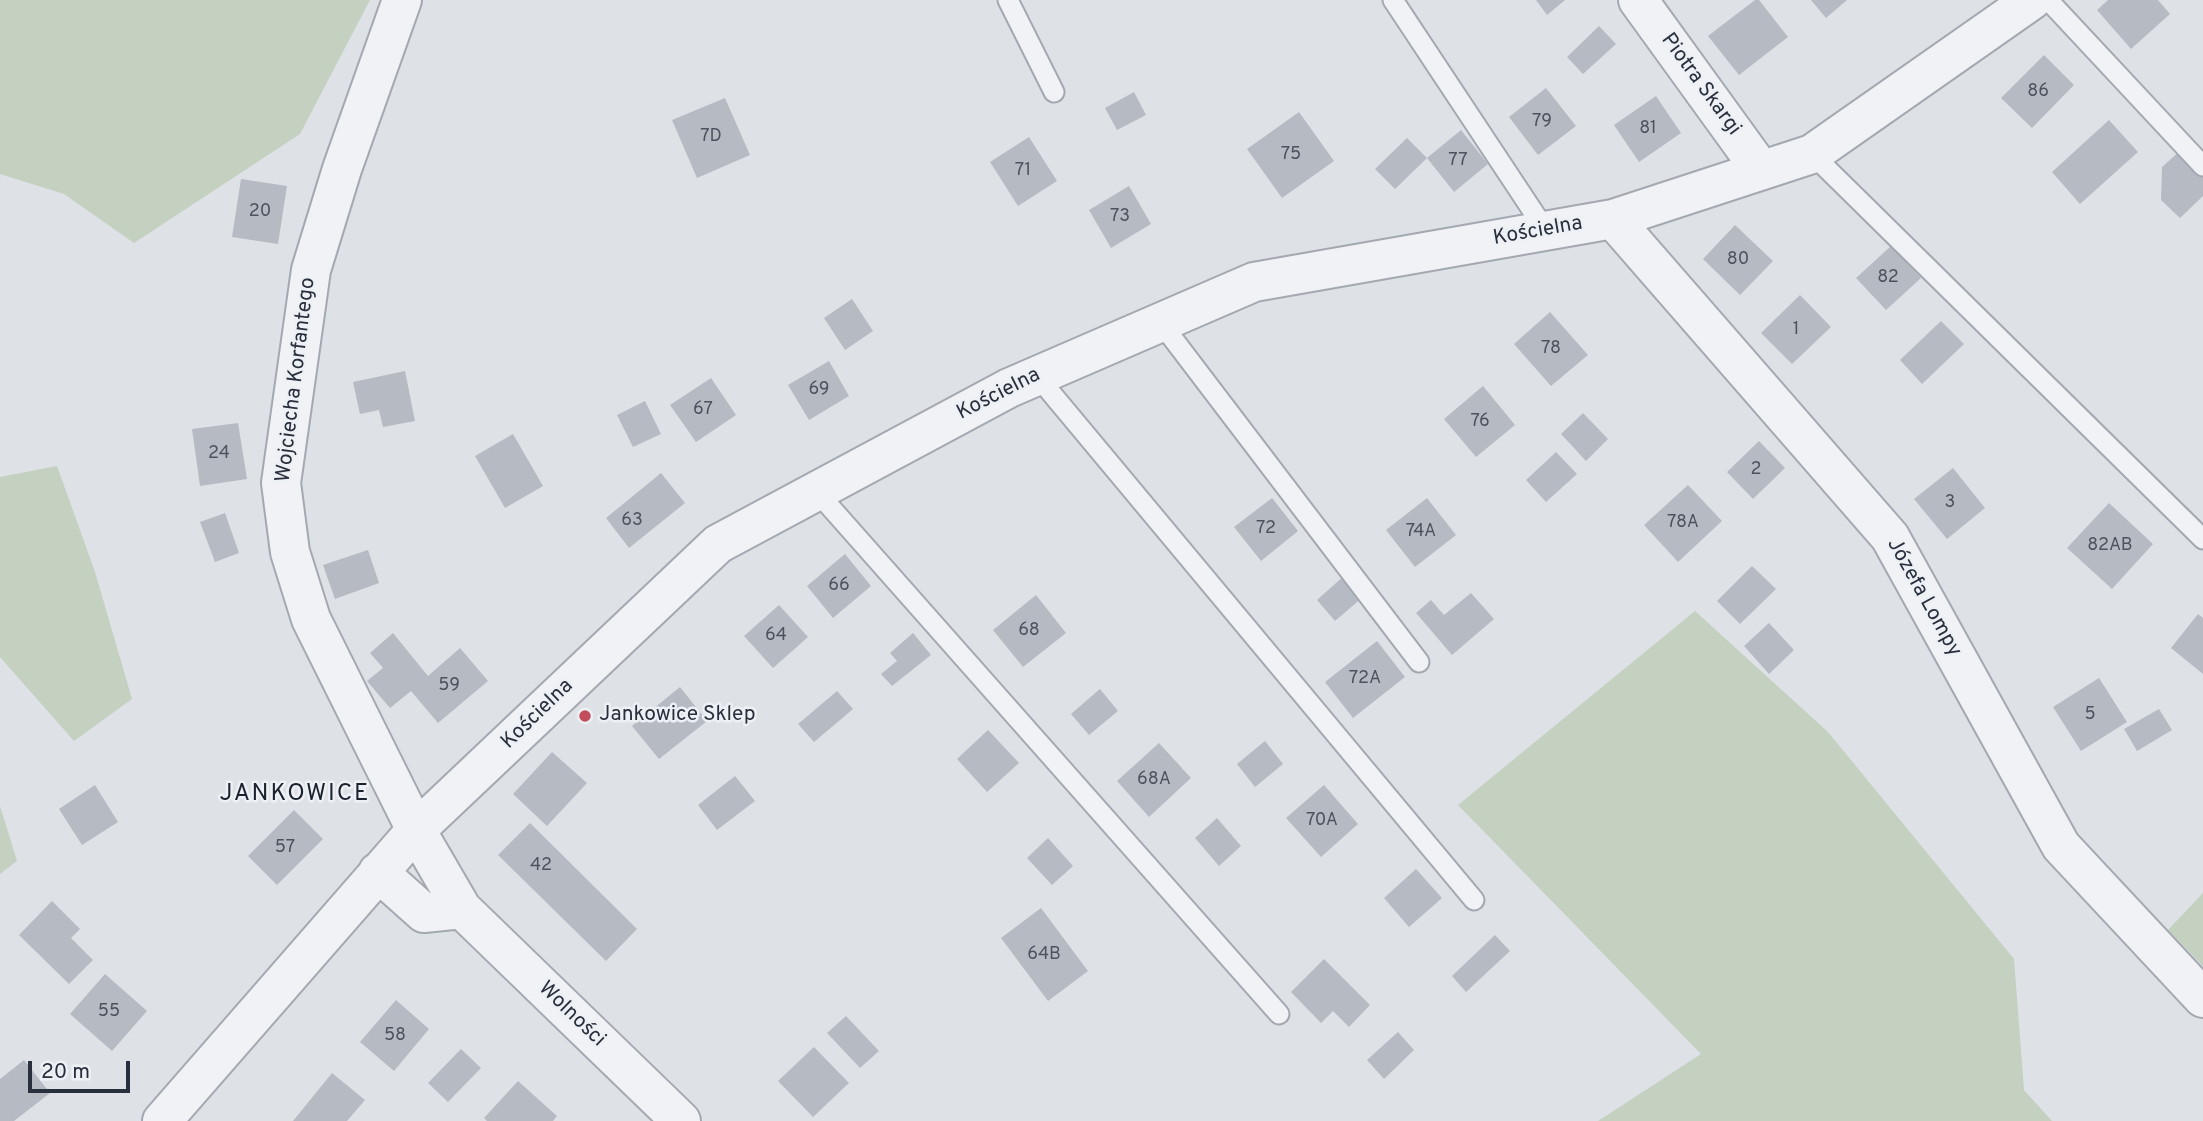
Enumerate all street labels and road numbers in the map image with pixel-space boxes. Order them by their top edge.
street label: Piotra Skargi [1654,29,1746,141]
street label: Kościelna [1491,212,1585,252]
street label: Wojciecha Korfantego [272,276,322,484]
street label: Kościelna [953,363,1045,427]
street label: Józefa Lompy [1880,534,1966,662]
street label: Kościelna [497,675,579,755]
street label: Wolności [532,977,610,1053]

